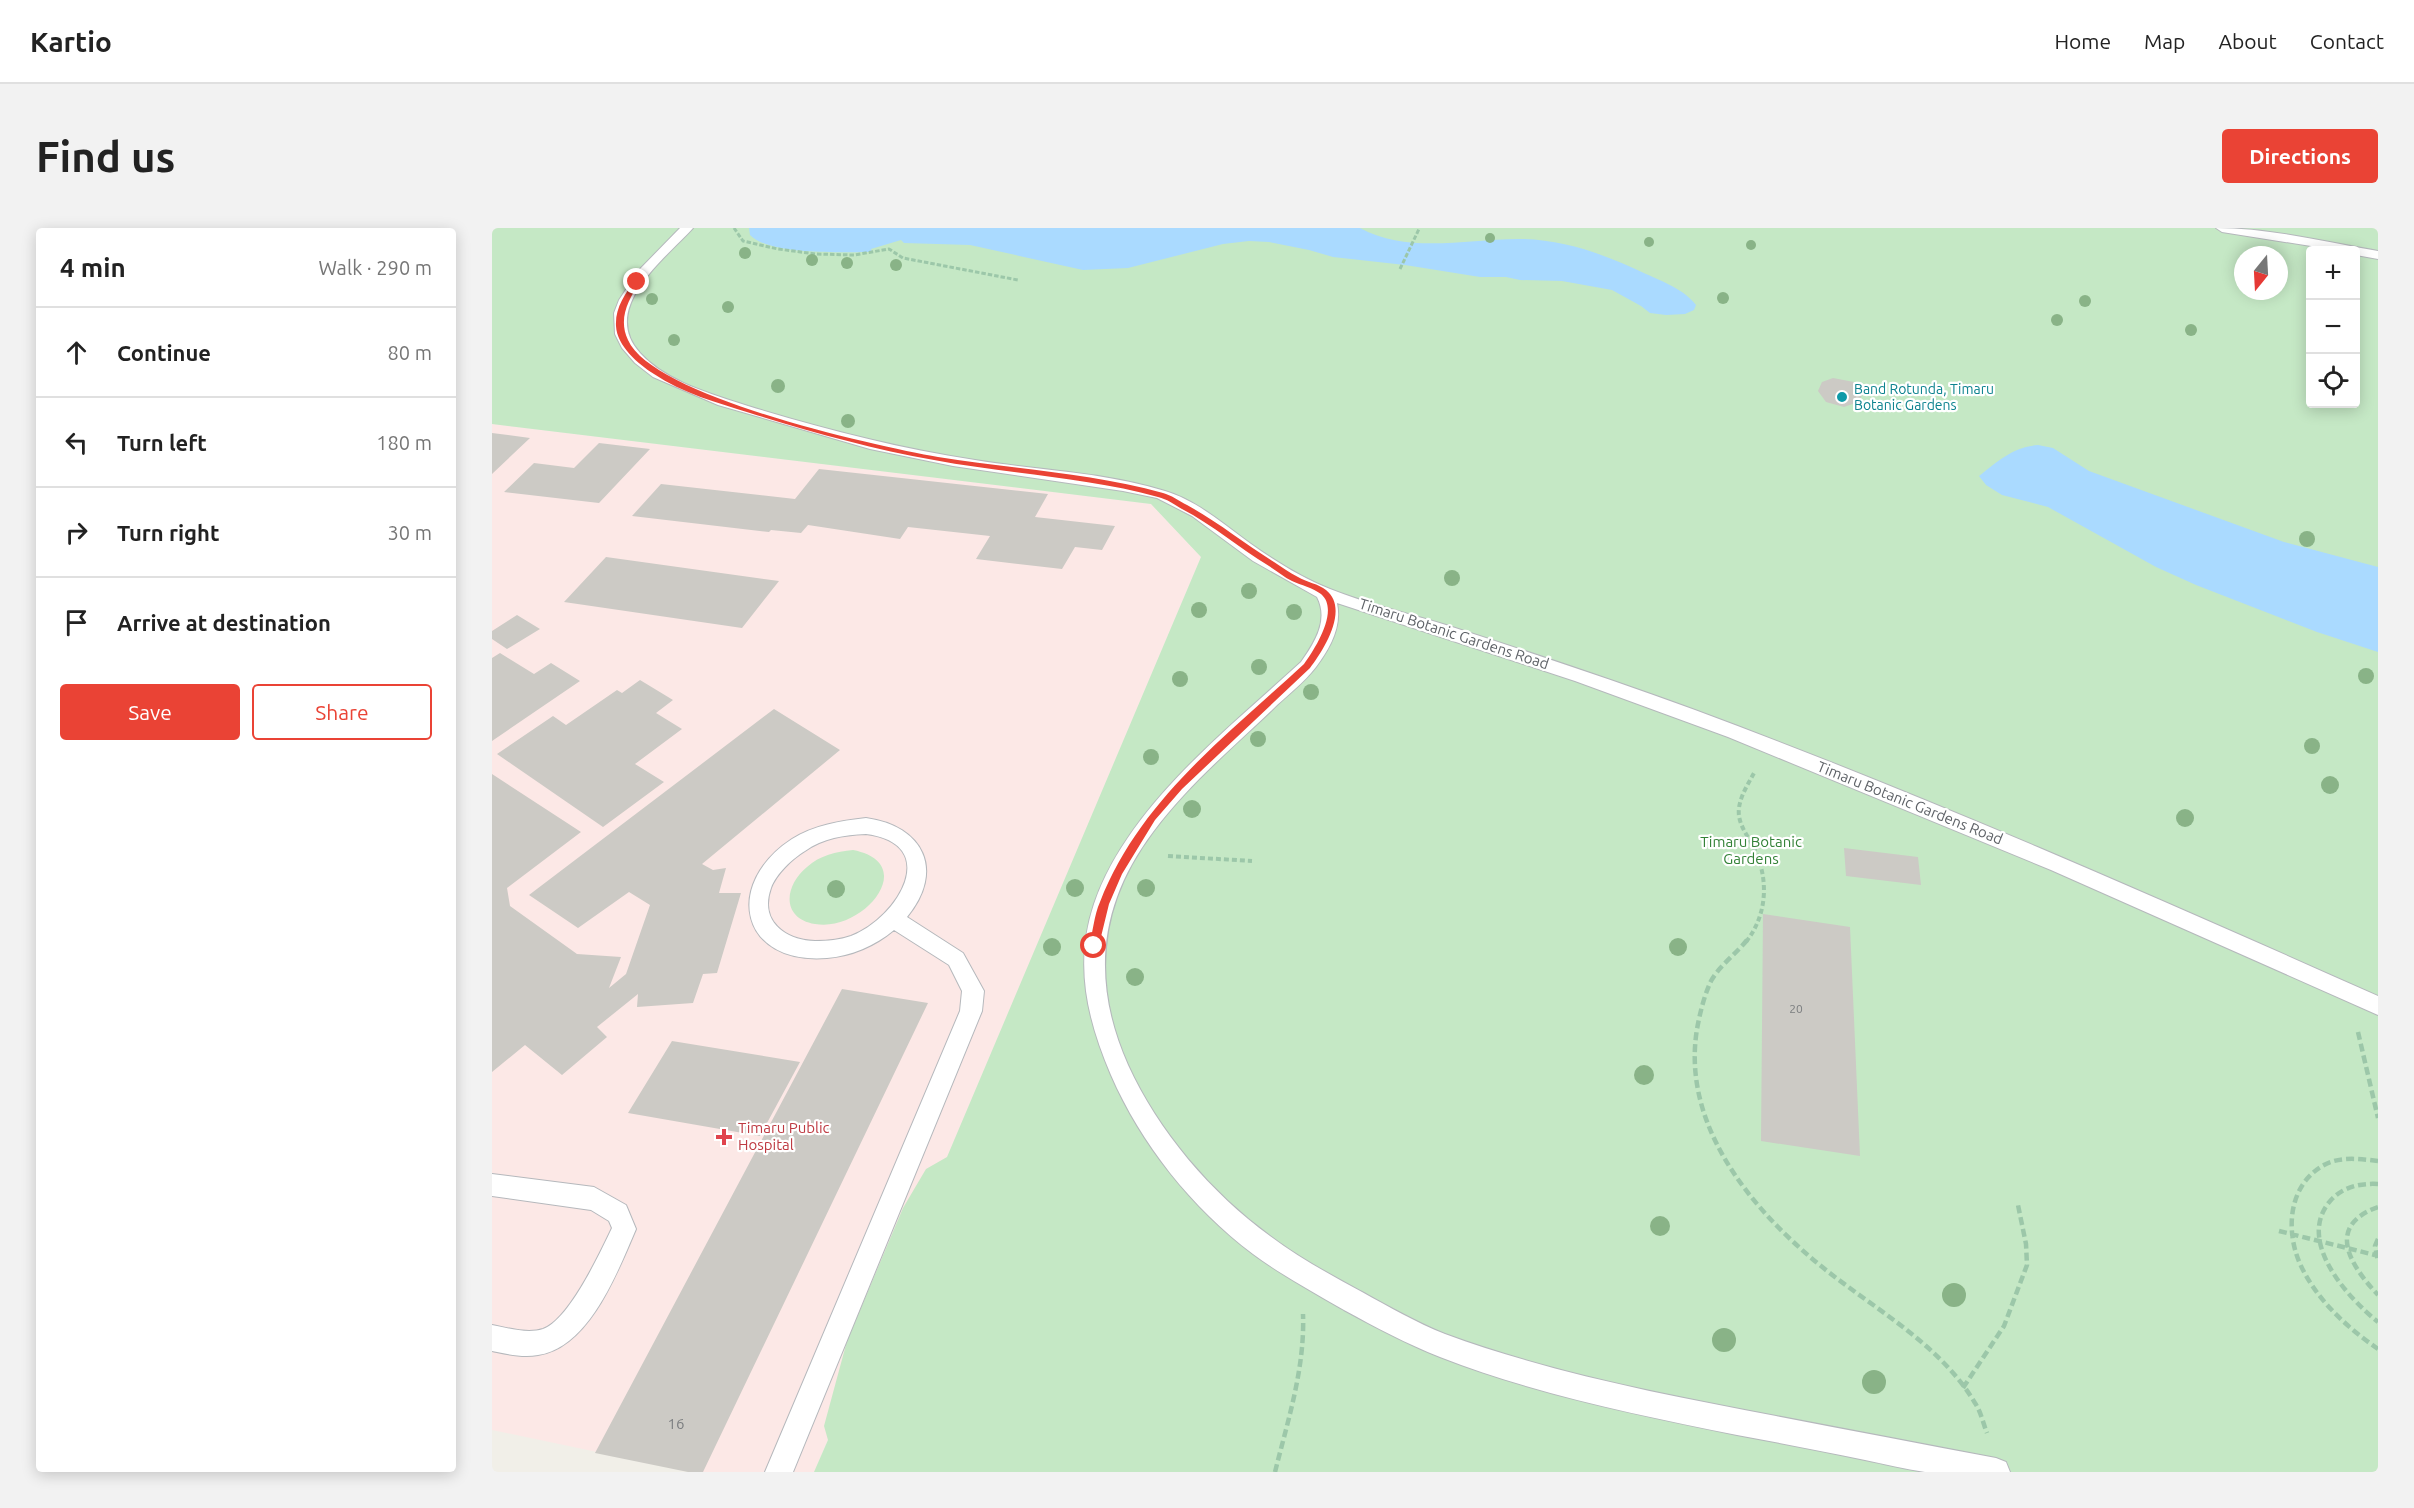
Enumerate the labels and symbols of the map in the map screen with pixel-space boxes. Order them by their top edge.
north arrow [2234,246,2288,300]
route end [623,268,649,294]
place label: Band Rotunda, Timaru Botanic Gardens [1854,381,1994,413]
marker: Band Rotunda, Timaru Botanic Gardens [1835,390,1849,404]
street label: Timaru Botanic Gardens Road [1357,595,1551,672]
street label: Timaru Botanic Gardens Road [1815,757,2005,848]
park label: Timaru Botanic Gardens [1700,833,1802,867]
route start [1080,932,1106,958]
house number: 20 [1789,1002,1803,1015]
place label: Timaru Public Hospital [738,1119,830,1153]
marker: Timaru Public Hospital [715,1128,733,1146]
house number: 16 [668,1415,684,1432]

